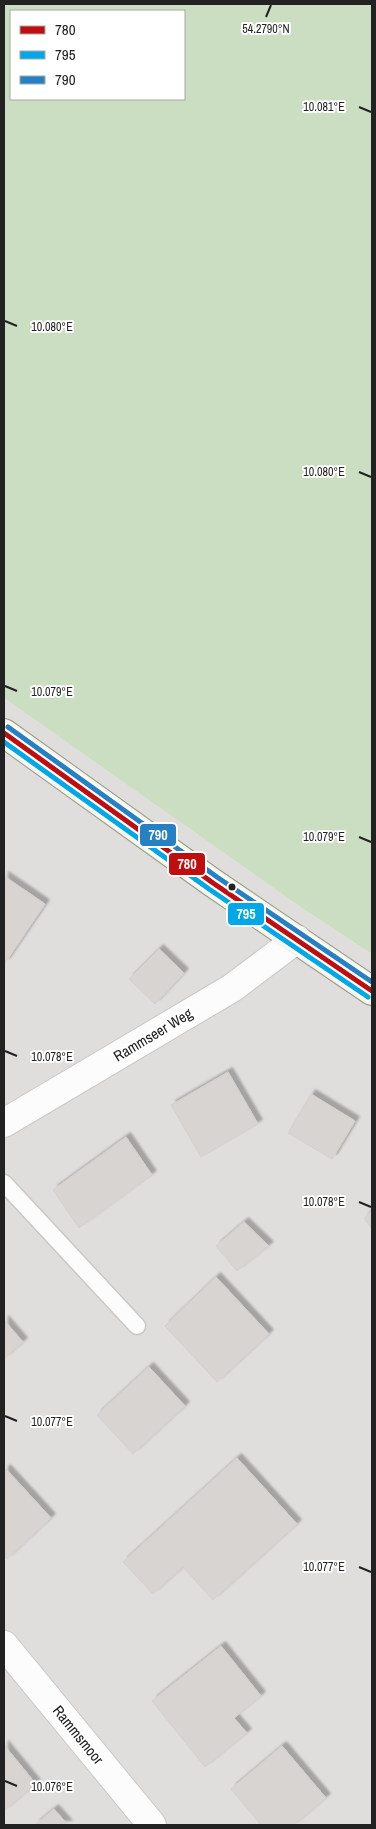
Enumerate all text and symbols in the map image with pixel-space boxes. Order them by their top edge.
legend [10,10,185,100]
text: 780 [55,19,76,40]
text: 54.2790°N [242,21,290,37]
text: 795 [55,44,76,65]
text: 790 [55,69,76,90]
text: 10.081°E [303,99,345,115]
text: 10.080°E [31,319,73,335]
text: 10.080°E [303,464,345,480]
text: 10.079°E [31,684,73,700]
line badge: 790 [139,823,177,847]
text: 790 [148,826,168,844]
text: 10.079°E [303,829,345,845]
line badge: 780 [168,852,206,876]
text: 780 [177,855,197,873]
unlabelled marker [227,882,237,892]
line badge: 795 [227,902,265,926]
text: 795 [236,905,256,923]
street label: Rammseer Weg [109,1003,196,1066]
text: 10.078°E [31,1049,73,1065]
text: 10.078°E [303,1194,345,1210]
text: 10.077°E [31,1414,73,1430]
text: 10.077°E [303,1559,345,1575]
street label: Rammsmoor [48,1701,109,1769]
text: 10.076°E [31,1779,73,1795]

